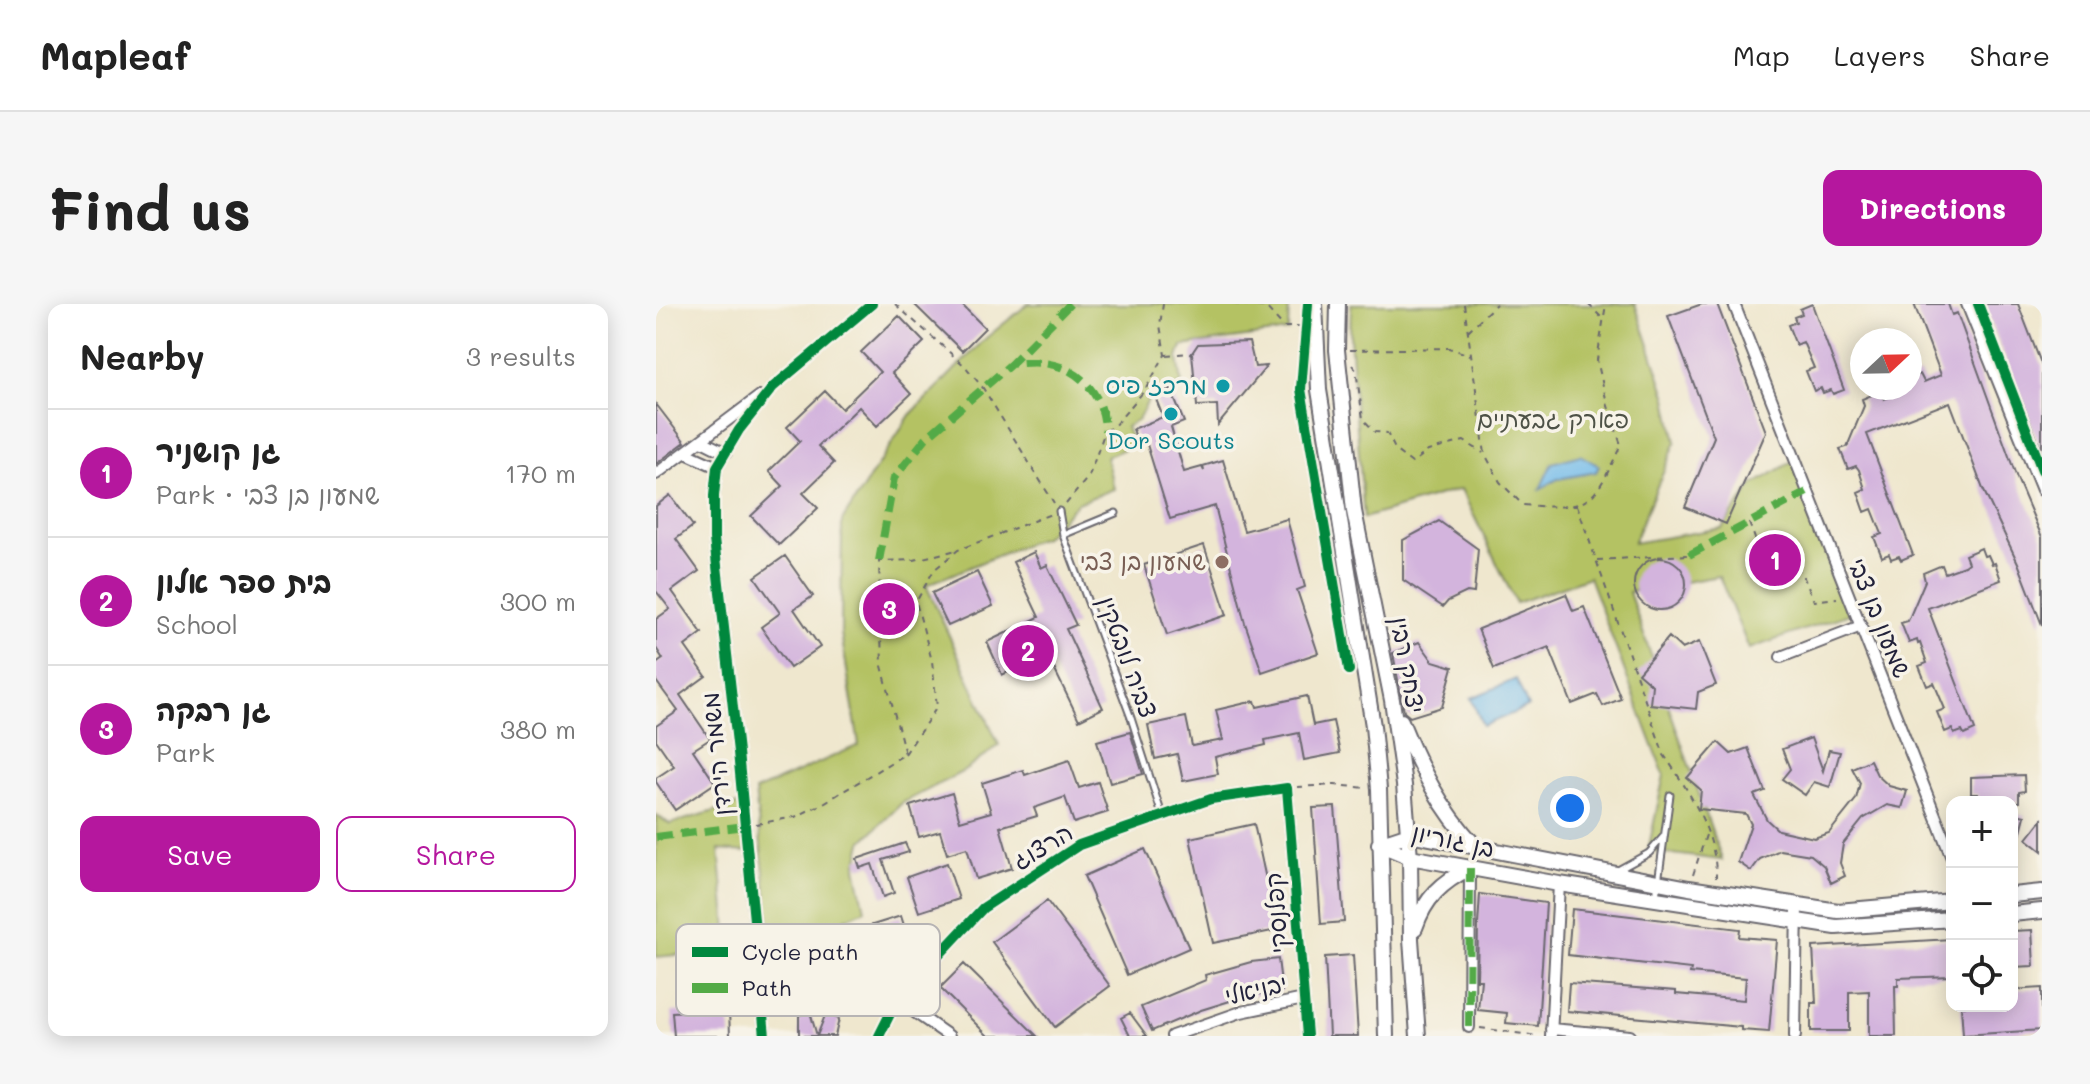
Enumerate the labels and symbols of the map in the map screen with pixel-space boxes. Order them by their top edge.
north arrow [1850,328,1922,400]
place label: מרכז פיס [1105,369,1207,400]
marker: מרכז פיס [1214,377,1232,395]
park label: פארק גבעתיים [1477,403,1629,434]
marker: Dor Scouts [1162,405,1180,423]
place label: Dor Scouts [1107,424,1235,455]
pin: 1 [1749,530,1801,590]
place label: שמעון בן צבי [1080,545,1206,576]
marker: שמעון בן צבי [1213,553,1231,571]
street label: שמעון בן צבי [1842,553,1918,682]
pin: 3 [863,579,915,639]
street label: צביה לובטקין [1092,591,1165,722]
street label: יצחק רבין [1385,614,1432,716]
pin: 2 [1002,621,1054,681]
street label: משמר הירדן [694,691,738,817]
your location [1550,788,1590,828]
street label: הרצוג [1006,816,1078,876]
street label: בן גוריון [1409,816,1497,863]
street label: קפלנסקי [1257,872,1294,955]
legend [676,924,940,1016]
text: Cycle path [742,937,858,966]
street label: יבניאלי [1222,966,1290,1011]
text: Path [742,973,791,1002]

